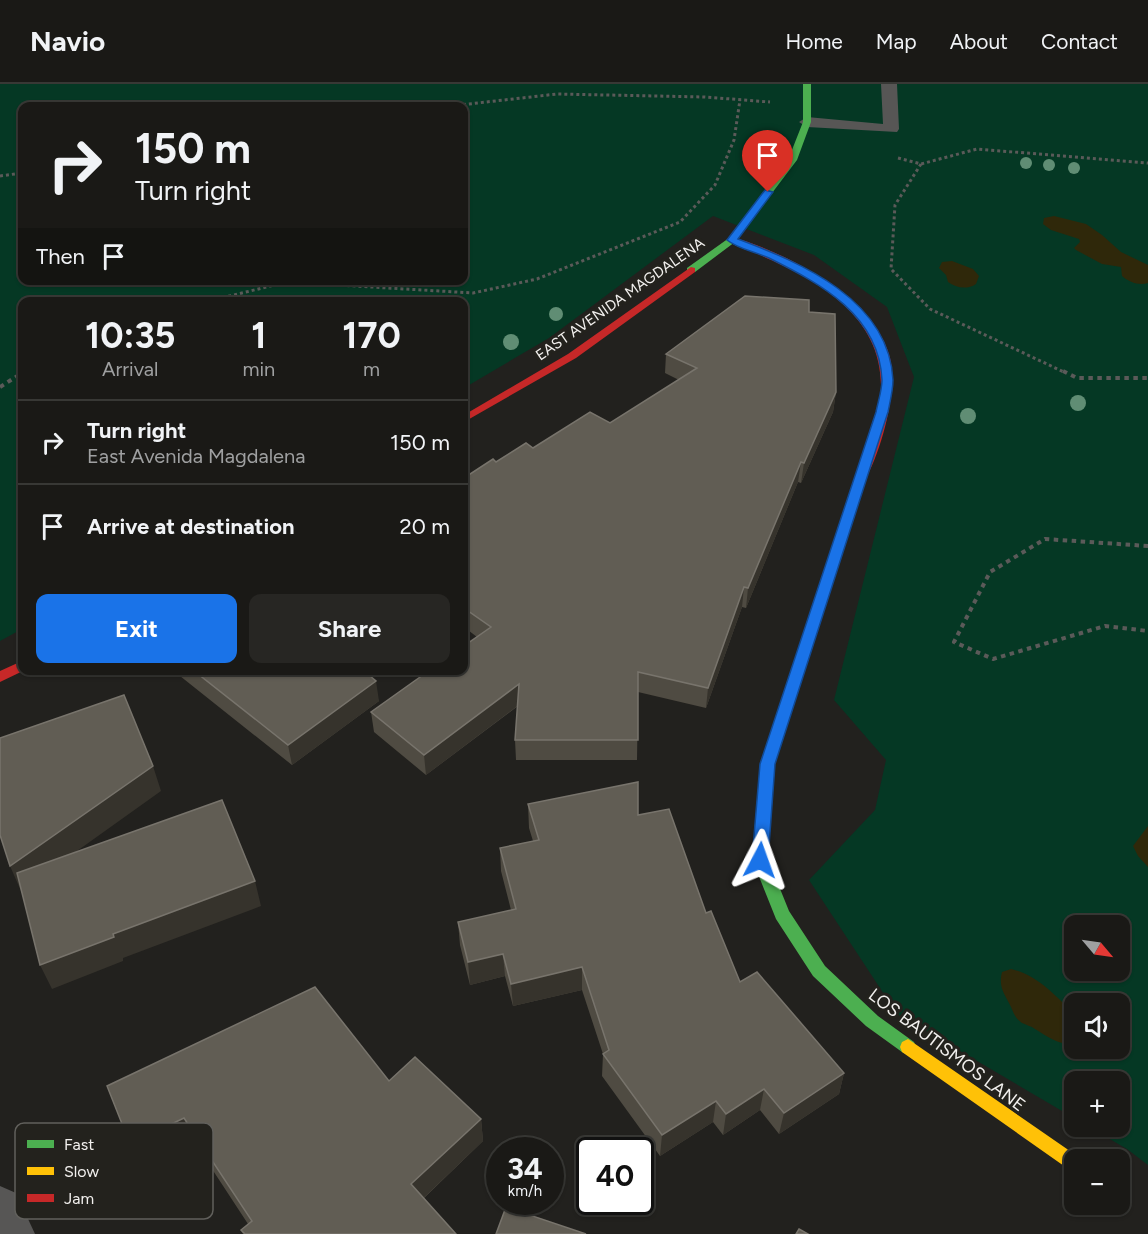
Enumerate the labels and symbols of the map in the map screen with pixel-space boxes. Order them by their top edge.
pin [742,130,793,192]
street label: EAST AVENIDA MAGDALENA [532,234,708,364]
position arrow [728,828,792,892]
north arrow [1064,915,1130,981]
street label: LOS BAUTISMOS LANE [864,984,1030,1116]
legend [15,1123,213,1219]
text: Fast [64,1135,94,1154]
speed limit sign: 40 [576,1137,654,1215]
text: Slow [64,1162,99,1181]
text: Jam [64,1189,94,1208]

